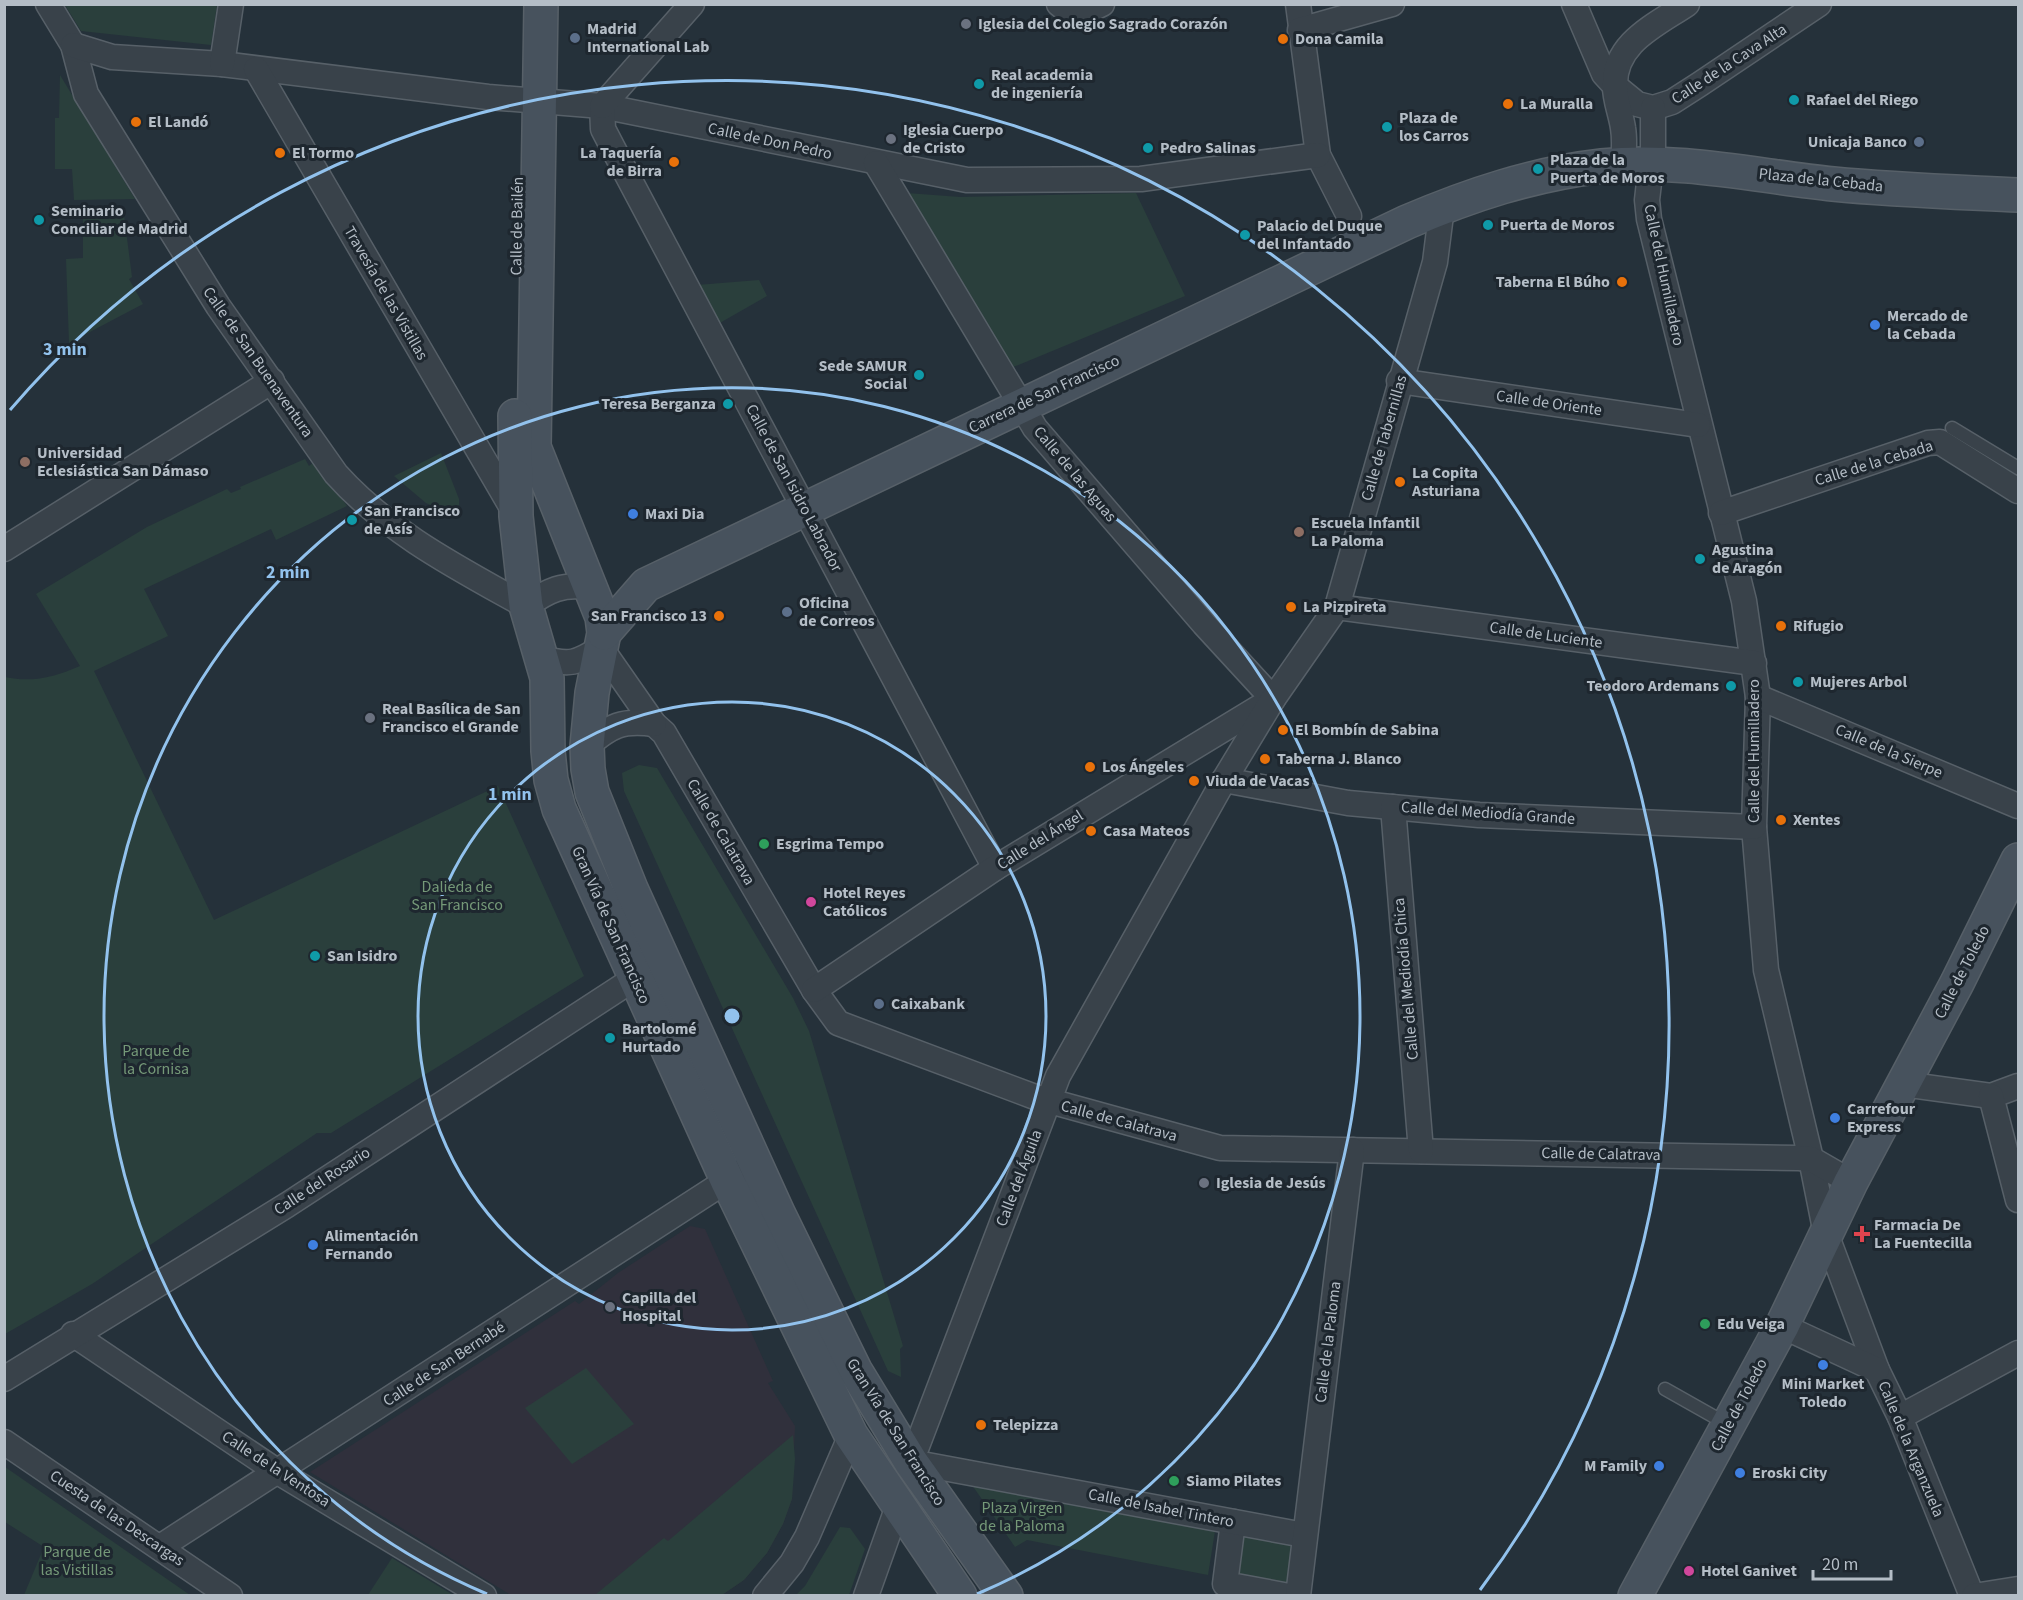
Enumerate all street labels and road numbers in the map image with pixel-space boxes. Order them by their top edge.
street label: Calle de la Cava Alta [1667,18,1791,110]
street label: Calle de Don Pedro [706,117,834,165]
street label: Plaza de la Cebada [1758,163,1884,197]
street label: Calle de Bailén [505,176,529,276]
street label: Calle del Humilladero [1638,202,1690,348]
street label: Travesía de las Vistillas [339,222,433,364]
street label: Calle de San Buenaventura [198,282,318,442]
street label: Carrera de San Francisco [965,349,1123,439]
street label: Calle de Tabernillas [1356,372,1413,503]
street label: Calle de Oriente [1495,385,1603,421]
street label: Calle de San Isidro Labrador [740,400,848,576]
street label: Calle de las Aguas [1028,421,1122,527]
street label: Calle de la Cebada [1812,435,1936,491]
street label: Calle de Luciente [1488,616,1604,654]
street label: Calle del Humilladero [1743,679,1765,823]
street label: Calle de la Sierpe [1832,718,1946,784]
street label: Calle de Calatrava [682,775,760,889]
street label: Calle del Mediodía Grande [1400,796,1576,830]
street label: Calle del Ángel [993,805,1087,875]
street label: Gran Vía de San Francisco [566,843,656,1007]
street label: Calle del Mediodía Chica [1388,897,1424,1061]
street label: Calle de Toledo [1929,921,1995,1023]
street label: Calle de Calatrava [1058,1095,1180,1147]
street label: Calle del Águila [990,1126,1048,1230]
street label: Calle del Rosario [269,1142,375,1220]
street label: Calle de Calatrava [1541,1142,1661,1166]
street label: Calle de la Paloma [1310,1280,1346,1404]
street label: Calle de San Bernabé [379,1316,509,1412]
street label: Gran Vía de San Francisco [842,1354,950,1510]
street label: Calle de Toledo [1705,1355,1773,1455]
street label: Calle de la Arganzuela [1872,1378,1950,1520]
street label: Calle de la Ventosa [218,1426,334,1512]
street label: Cuesta de las Descargas [45,1465,189,1571]
street label: Calle de Isabel Tintero [1086,1483,1236,1533]

